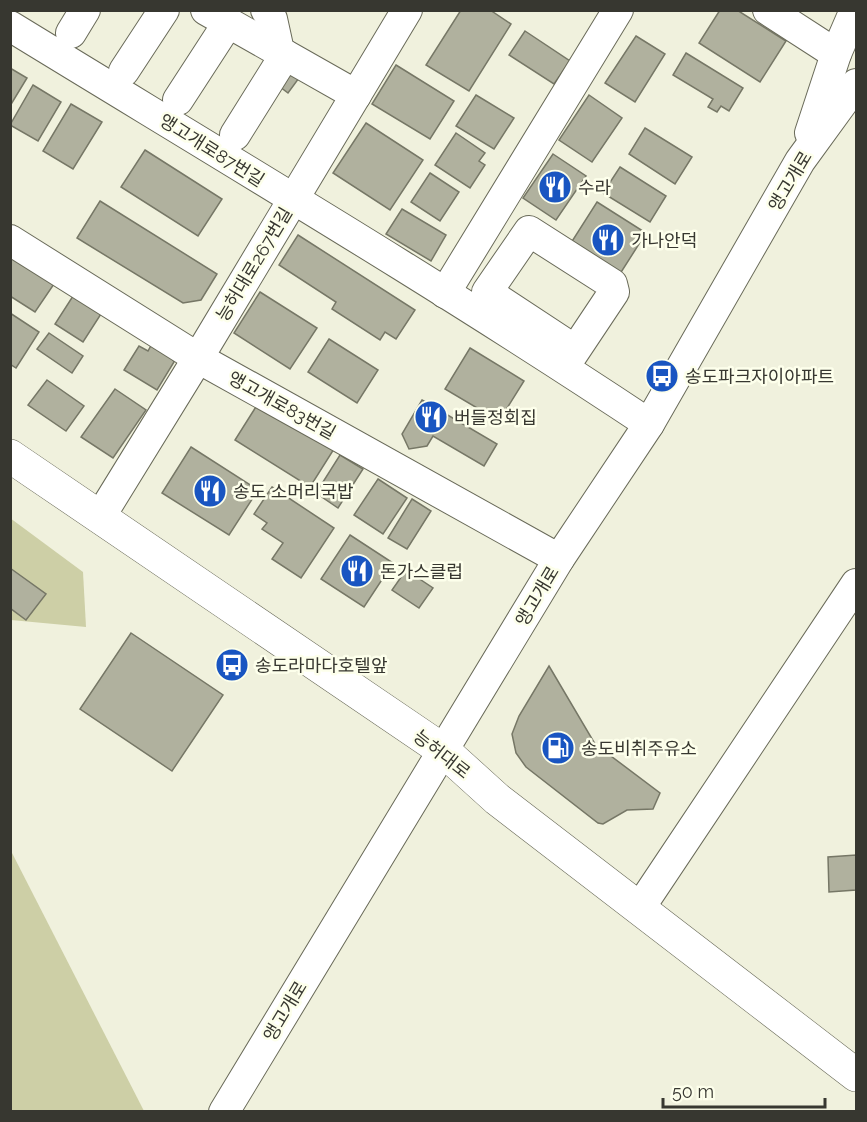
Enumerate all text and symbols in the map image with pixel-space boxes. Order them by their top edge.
street label: 앵고개로87번길 [156,109,268,191]
street label: 앵고개로 [764,147,816,215]
restaurant icon: 수라 [537,169,573,205]
place label: 수라 [578,177,612,198]
street label: 능허대로267번길 [212,203,296,325]
restaurant icon: 가나안덕 [590,222,626,258]
place label: 가나안덕 [631,230,697,251]
bus stop icon: 송도파크자이아파트 [644,358,680,394]
place label: 송도파크자이아파트 [685,366,834,387]
street label: 앵고개로83번길 [225,367,339,443]
restaurant icon: 버들정회집 [413,399,449,435]
place label: 버들정회집 [454,407,537,428]
restaurant icon: 송도 소머리국밥 [192,473,228,509]
place label: 송도 소머리국밥 [233,481,354,502]
restaurant icon: 돈가스클럽 [339,553,375,589]
place label: 돈가스클럽 [380,561,463,582]
street label: 앵고개로 [511,562,563,630]
bus stop icon: 송도라마다호텔앞 [214,647,250,683]
place label: 송도라마다호텔앞 [255,655,387,676]
street label: 능허대로 [409,725,475,783]
fuel station icon: 송도비취주유소 [540,730,576,766]
place label: 송도비취주유소 [581,738,697,759]
street label: 앵고개로 [259,977,311,1045]
scale bar [663,1071,825,1109]
text: 50 m [672,1081,714,1102]

